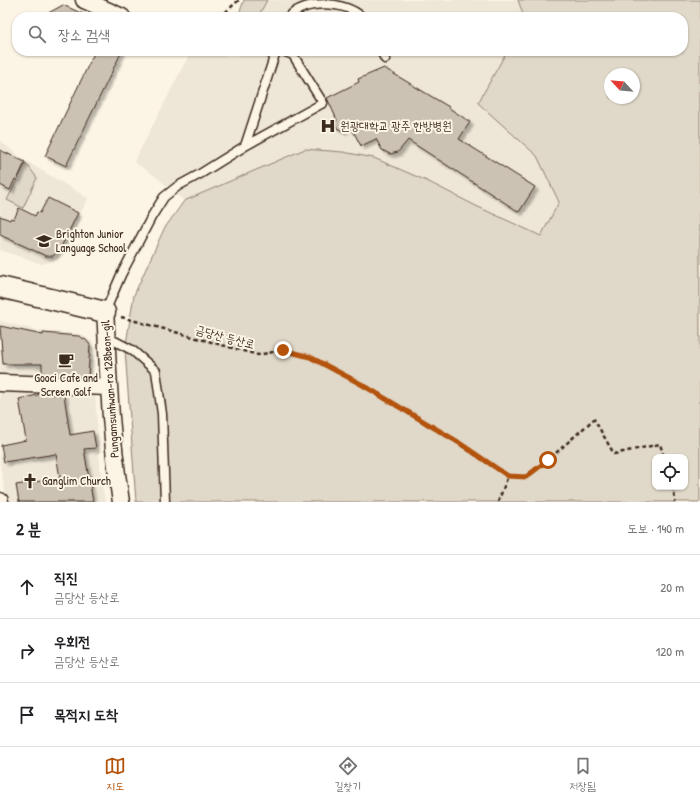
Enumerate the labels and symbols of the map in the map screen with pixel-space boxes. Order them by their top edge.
north arrow [604,68,640,104]
hospital icon: 원광대학교 광주 한방병원 [319,117,337,135]
place label: 원광대학교 광주 한방병원 [340,117,452,134]
place label: Brighton Junior Language School [56,225,127,256]
school or university icon: Brighton Junior Language School [35,232,53,250]
street label: Pungamsunhwan-ro 128beon-gil [96,319,123,458]
street label: 금당산 등산로 [194,320,257,353]
route end [274,341,292,359]
cafe icon: Gooci Cafe and Screen Golf [57,351,75,369]
place label: Gooci Cafe and Screen Golf [34,369,98,400]
route start [539,451,557,469]
church icon: Ganglim Church [21,472,39,490]
place label: Ganglim Church [42,472,111,489]

